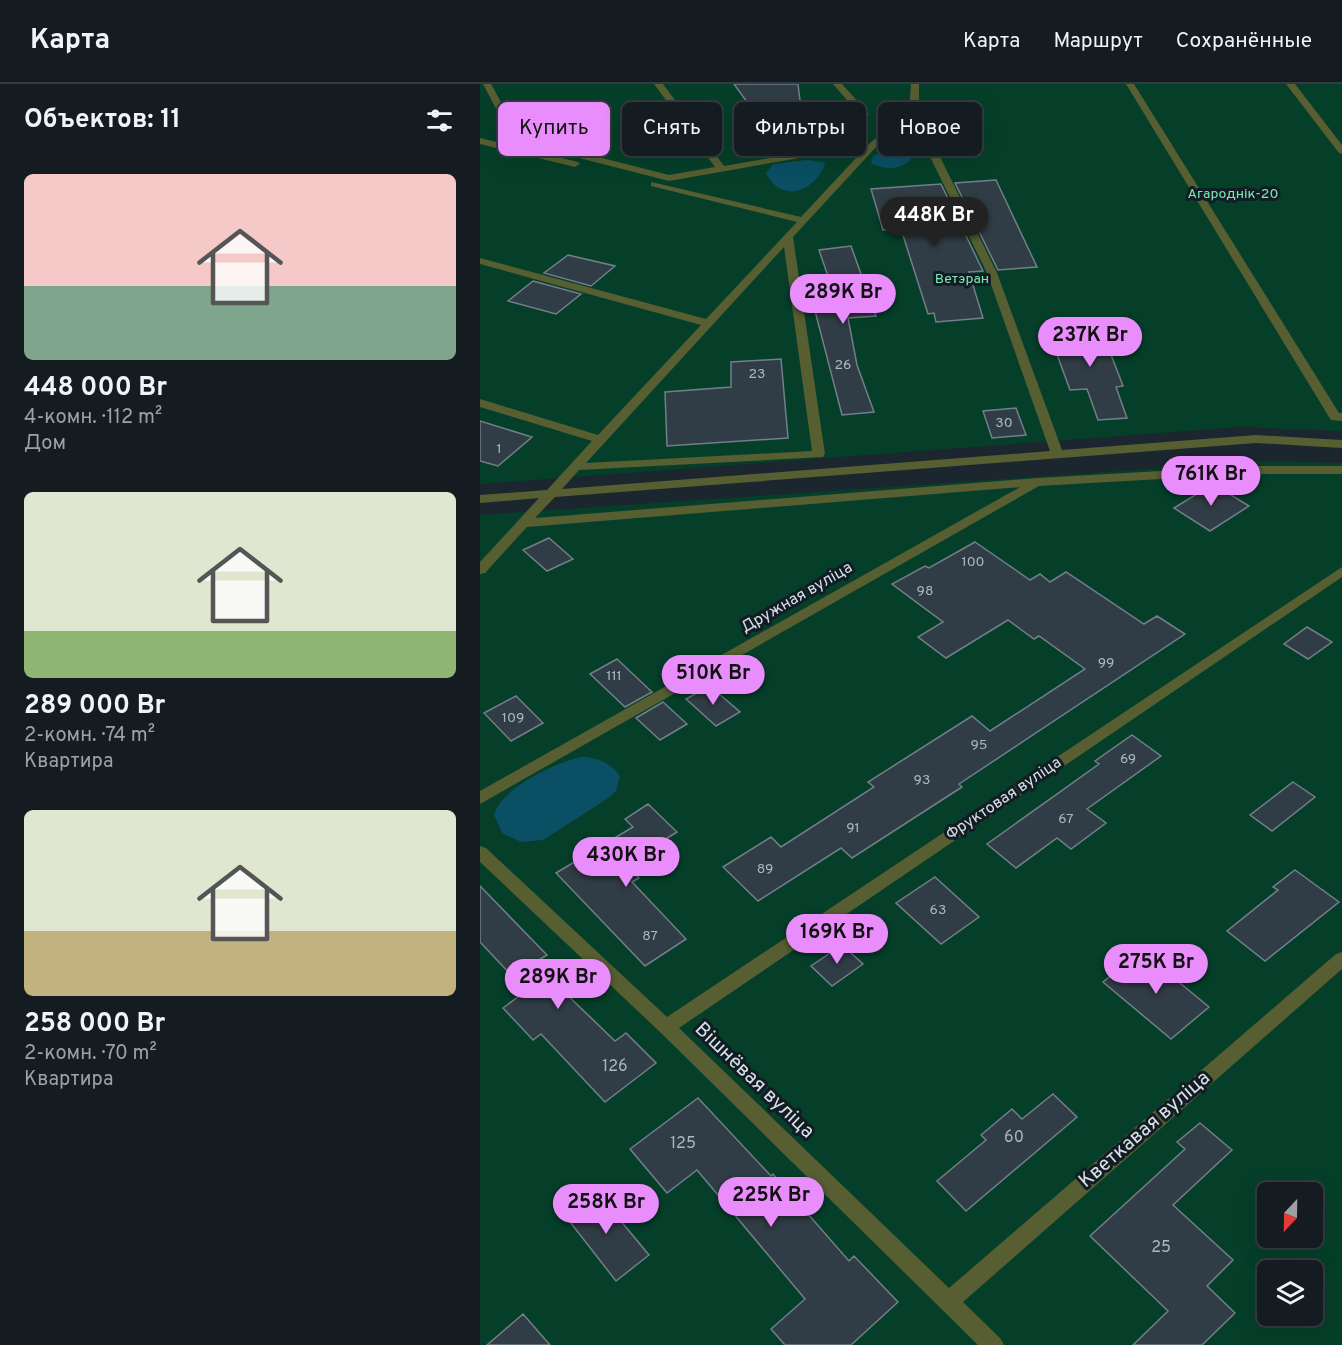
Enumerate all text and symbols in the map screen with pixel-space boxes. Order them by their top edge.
text: Карта [30,23,110,59]
text: Карта [963,28,1020,55]
text: Маршрут [1053,28,1143,55]
text: Сохранённые [1176,28,1312,55]
chip: Купить [498,102,610,156]
chip: Снять [622,102,722,156]
chip: Фильтры [734,102,866,156]
chip: Новое [878,102,982,156]
text: Объектов: 11 [24,104,181,137]
icon: filters [423,104,456,137]
park label: Агароднік-20 [1188,186,1278,203]
pin: 448K Br [879,197,989,248]
text: 448K Br [894,203,974,229]
icon: home [186,213,294,321]
park label: Ветэран [935,271,989,288]
pin: 289K Br [788,274,898,325]
text: 289K Br [804,280,882,306]
pin: 237K Br [1035,317,1145,368]
text: 237K Br [1052,323,1128,349]
house number: 26 [835,357,851,374]
house number: 23 [749,366,766,383]
text: 448 000 Br [24,372,167,405]
text: 4-комн. · 112 m² [24,405,162,431]
house number: 30 [995,415,1013,432]
text: Дом [24,431,66,457]
house number: 1 [496,441,502,458]
pin: 761K Br [1156,456,1266,507]
text: 761K Br [1175,462,1247,488]
icon: home [186,531,294,639]
house number: 100 [961,554,985,571]
street label: Дружная вуліца [738,558,856,638]
house number: 98 [917,583,933,600]
pin: 510K Br [658,655,768,706]
house number: 99 [1098,655,1114,672]
text: 510K Br [676,661,750,687]
house number: 111 [606,668,622,685]
text: 289 000 Br [24,690,165,723]
house number: 109 [502,710,524,727]
text: 2-комн. · 74 m² [24,723,155,749]
house number: 95 [970,737,988,754]
text: Квартира [24,749,113,775]
house number: 69 [1120,751,1136,768]
street label: Фруктовая вуліца [942,753,1066,845]
house number: 93 [914,772,930,789]
house number: 67 [1058,811,1074,828]
house number: 91 [846,820,860,837]
pin: 430K Br [571,837,681,888]
text: 430K Br [587,843,665,869]
icon: home [186,849,294,957]
house number: 89 [757,861,773,878]
house number: 63 [930,902,946,919]
pin: 169K Br [782,914,892,965]
text: 169K Br [800,920,874,946]
house number: 87 [642,928,658,945]
pin: 275K Br [1101,944,1211,995]
text: 275K Br [1118,950,1194,976]
pin: 289K Br [503,959,613,1010]
text: 289K Br [519,965,597,991]
text: 258 000 Br [24,1008,165,1041]
street label: Вішнёвая вуліца [688,1017,820,1145]
text: 2-комн. · 70 m² [24,1041,157,1067]
house number: 126 [602,1057,628,1077]
street label: Кветкавая вуліца [1074,1066,1216,1194]
text: Квартира [24,1067,113,1093]
house number: 60 [1004,1128,1024,1148]
house number: 125 [670,1134,696,1154]
pin: 225K Br [716,1177,826,1228]
north arrow [1257,1182,1323,1248]
map controls [1257,1182,1323,1326]
text: 225K Br [732,1183,810,1209]
pin: 258K Br [551,1184,661,1235]
text: 258K Br [567,1190,645,1216]
house number: 25 [1151,1238,1171,1258]
button: layers [1257,1260,1323,1326]

